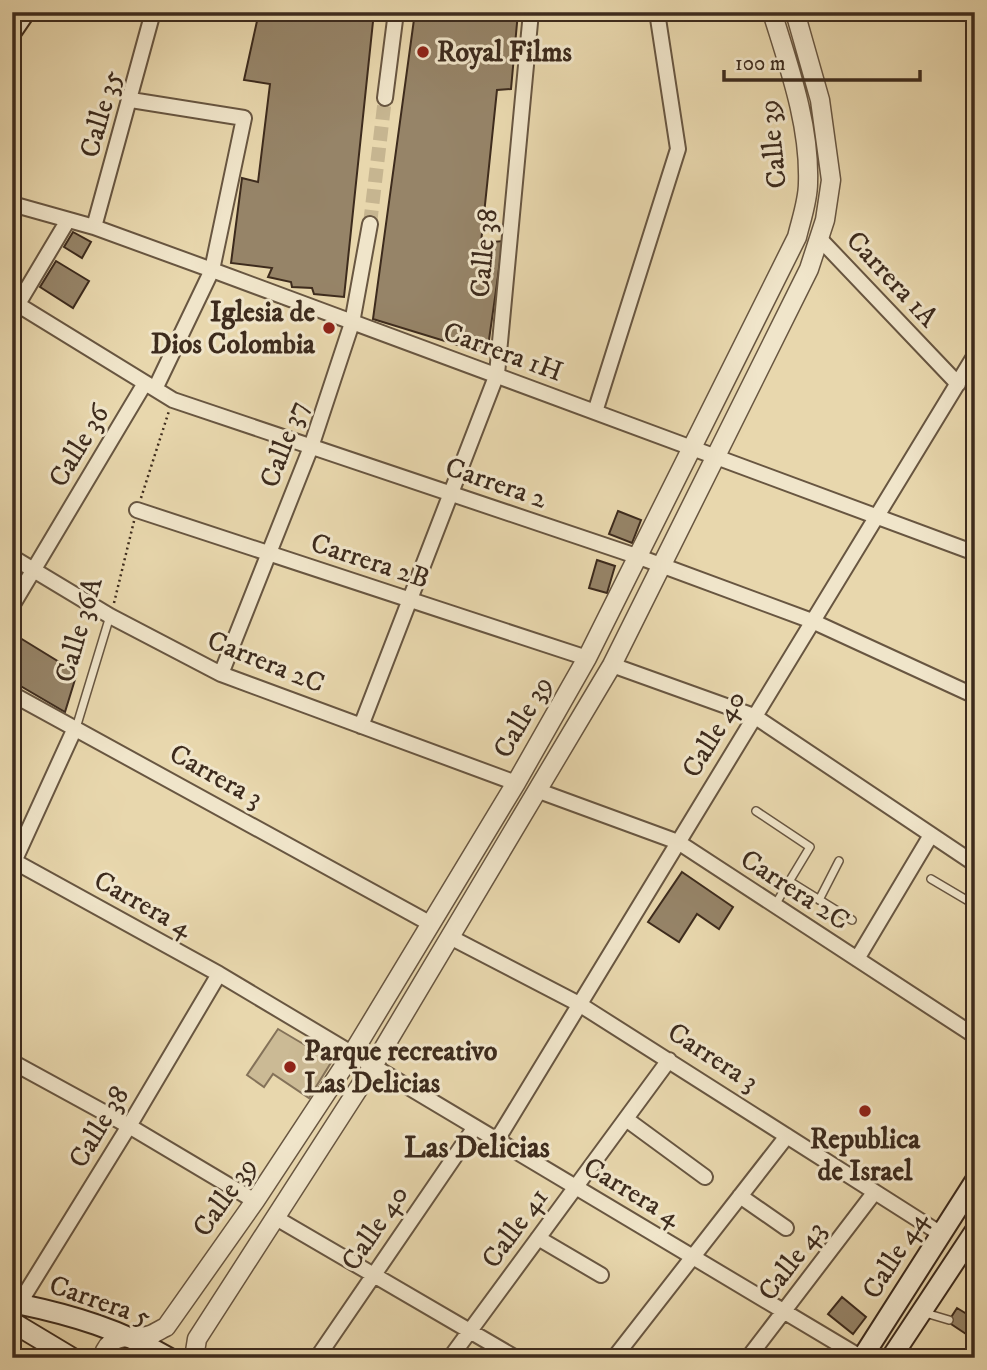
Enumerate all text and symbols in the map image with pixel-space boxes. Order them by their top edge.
place label: Royal Films [437,35,573,70]
scale bar [724,38,920,82]
marker: Royal Films [415,44,431,60]
text: 100 m [735,51,786,77]
street label: Calle 35 [72,66,130,162]
street label: Calle 39 [751,98,795,190]
street label: Calle 38 [463,207,505,299]
street label: Carrera 1A [838,223,946,335]
place label: Iglesia de Dios Colombia [151,295,316,362]
street label: Carrera 1H [438,314,568,390]
marker: Iglesia de Dios Colombia [321,320,337,336]
street label: Calle 37 [252,396,316,492]
street label: Calle 36 [41,397,118,494]
street label: Carrera 2 [441,449,552,517]
street label: Carrera 2B [306,525,434,597]
street label: Calle 36A [47,572,111,687]
street label: Carrera 2C [202,623,330,701]
street label: Calle 39 [486,670,560,764]
street label: Calle 40 [674,684,754,784]
street label: Carrera 3 [163,736,269,816]
street label: Carrera 2C [734,842,856,938]
street label: Carrera 4 [88,863,199,946]
street label: Carrera 3 [661,1015,765,1099]
place label: Parque recreativo Las Delicias [304,1034,498,1101]
marker: Parque recreativo Las Delicias [282,1059,298,1075]
street label: Calle 38 [61,1080,137,1174]
marker: Republica de Israel [857,1103,873,1119]
place label: Republica de Israel [810,1122,921,1189]
district label: Las Delicias [404,1130,550,1167]
street label: Carrera 4 [577,1149,688,1235]
street label: Calle 39 [185,1150,265,1244]
street label: Calle 40 [334,1178,416,1278]
street label: Calle 41 [474,1181,556,1275]
street label: Calle 44 [854,1204,936,1305]
street label: Calle 43 [751,1214,833,1308]
street label: Carrera 5 [45,1267,155,1335]

